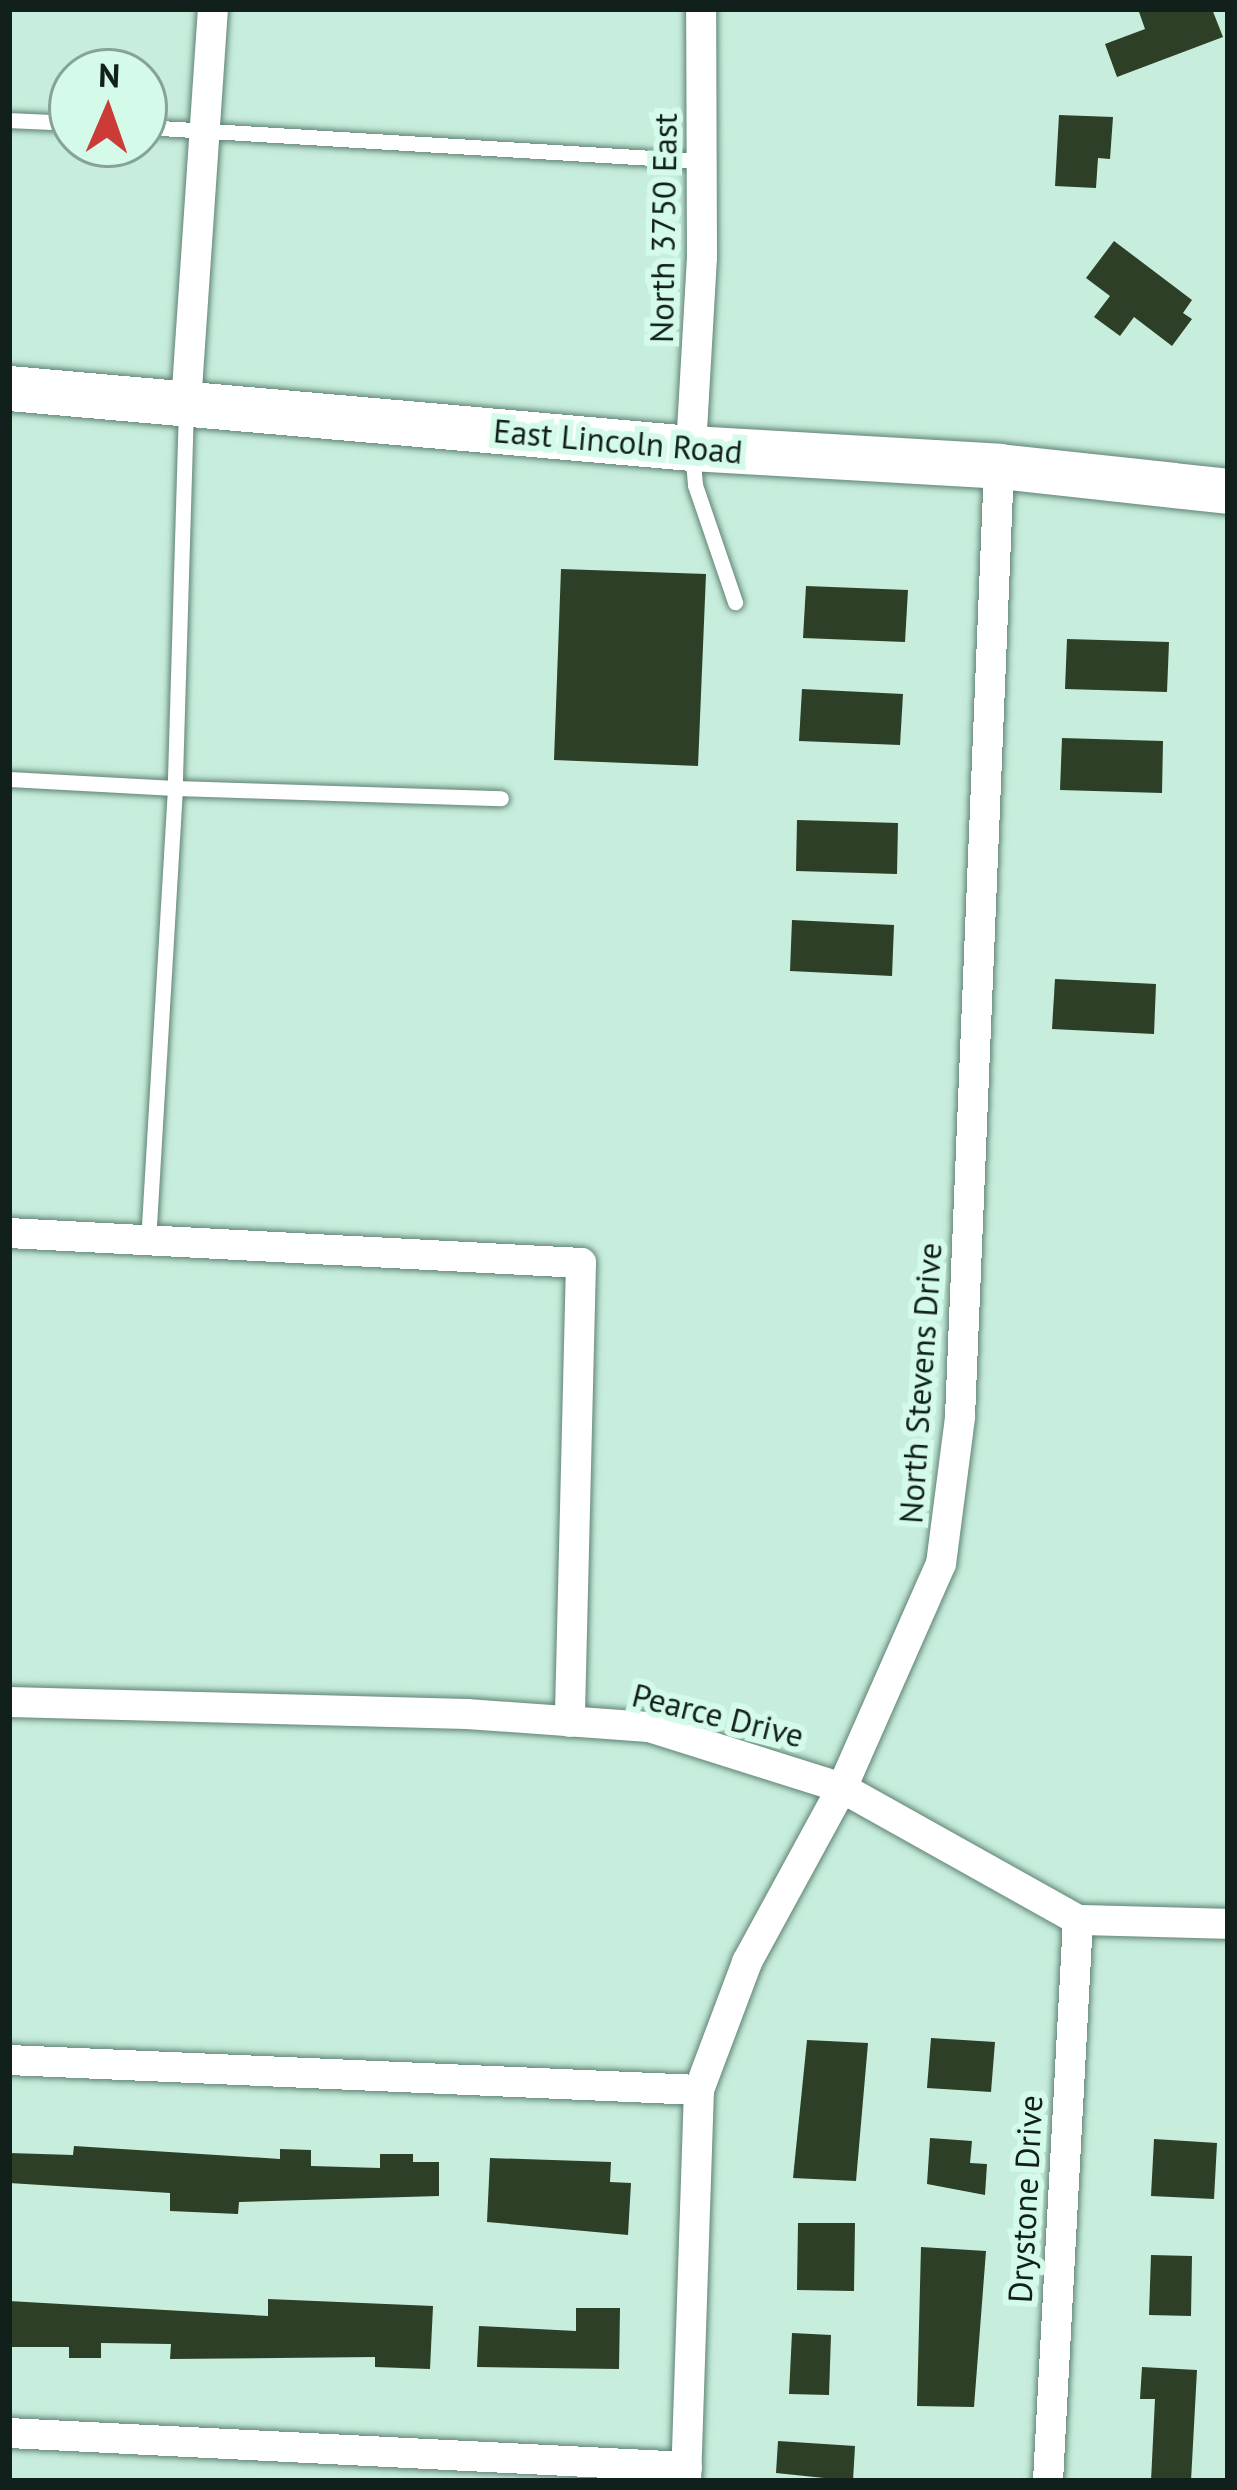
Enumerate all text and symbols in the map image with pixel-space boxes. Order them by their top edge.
north arrow [48,48,168,168]
text: N [98,53,121,96]
street label: North 3750 East [641,113,685,343]
street label: East Lincoln Road [492,410,744,472]
street label: North Stevens Drive [890,1241,950,1525]
street label: Pearce Drive [628,1675,808,1755]
street label: Drystone Drive [1000,2094,1050,2304]

